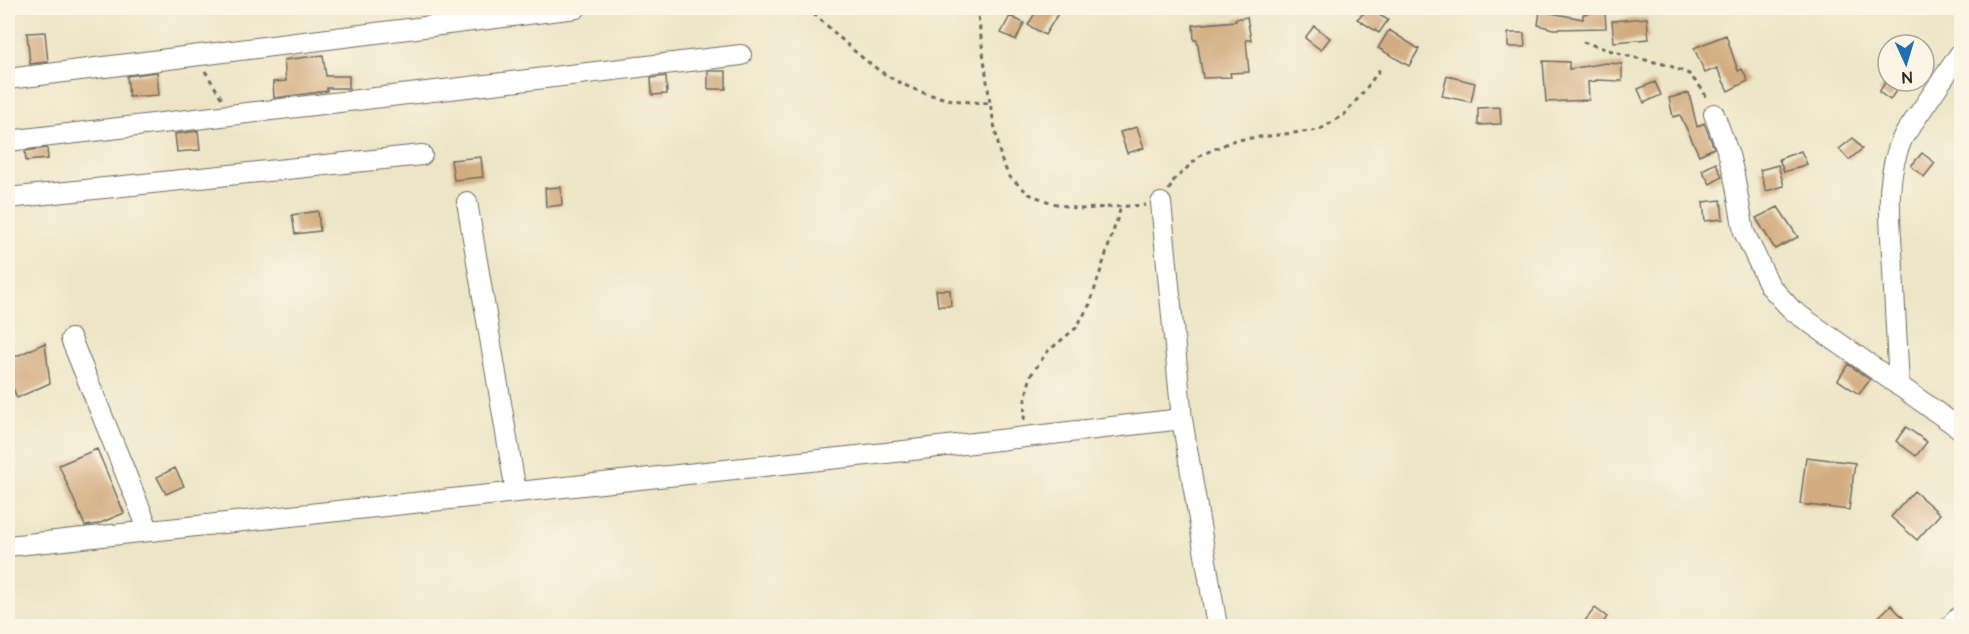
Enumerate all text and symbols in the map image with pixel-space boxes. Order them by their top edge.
north arrow [1876,33,1936,93]
text: N [1901,66,1913,88]

